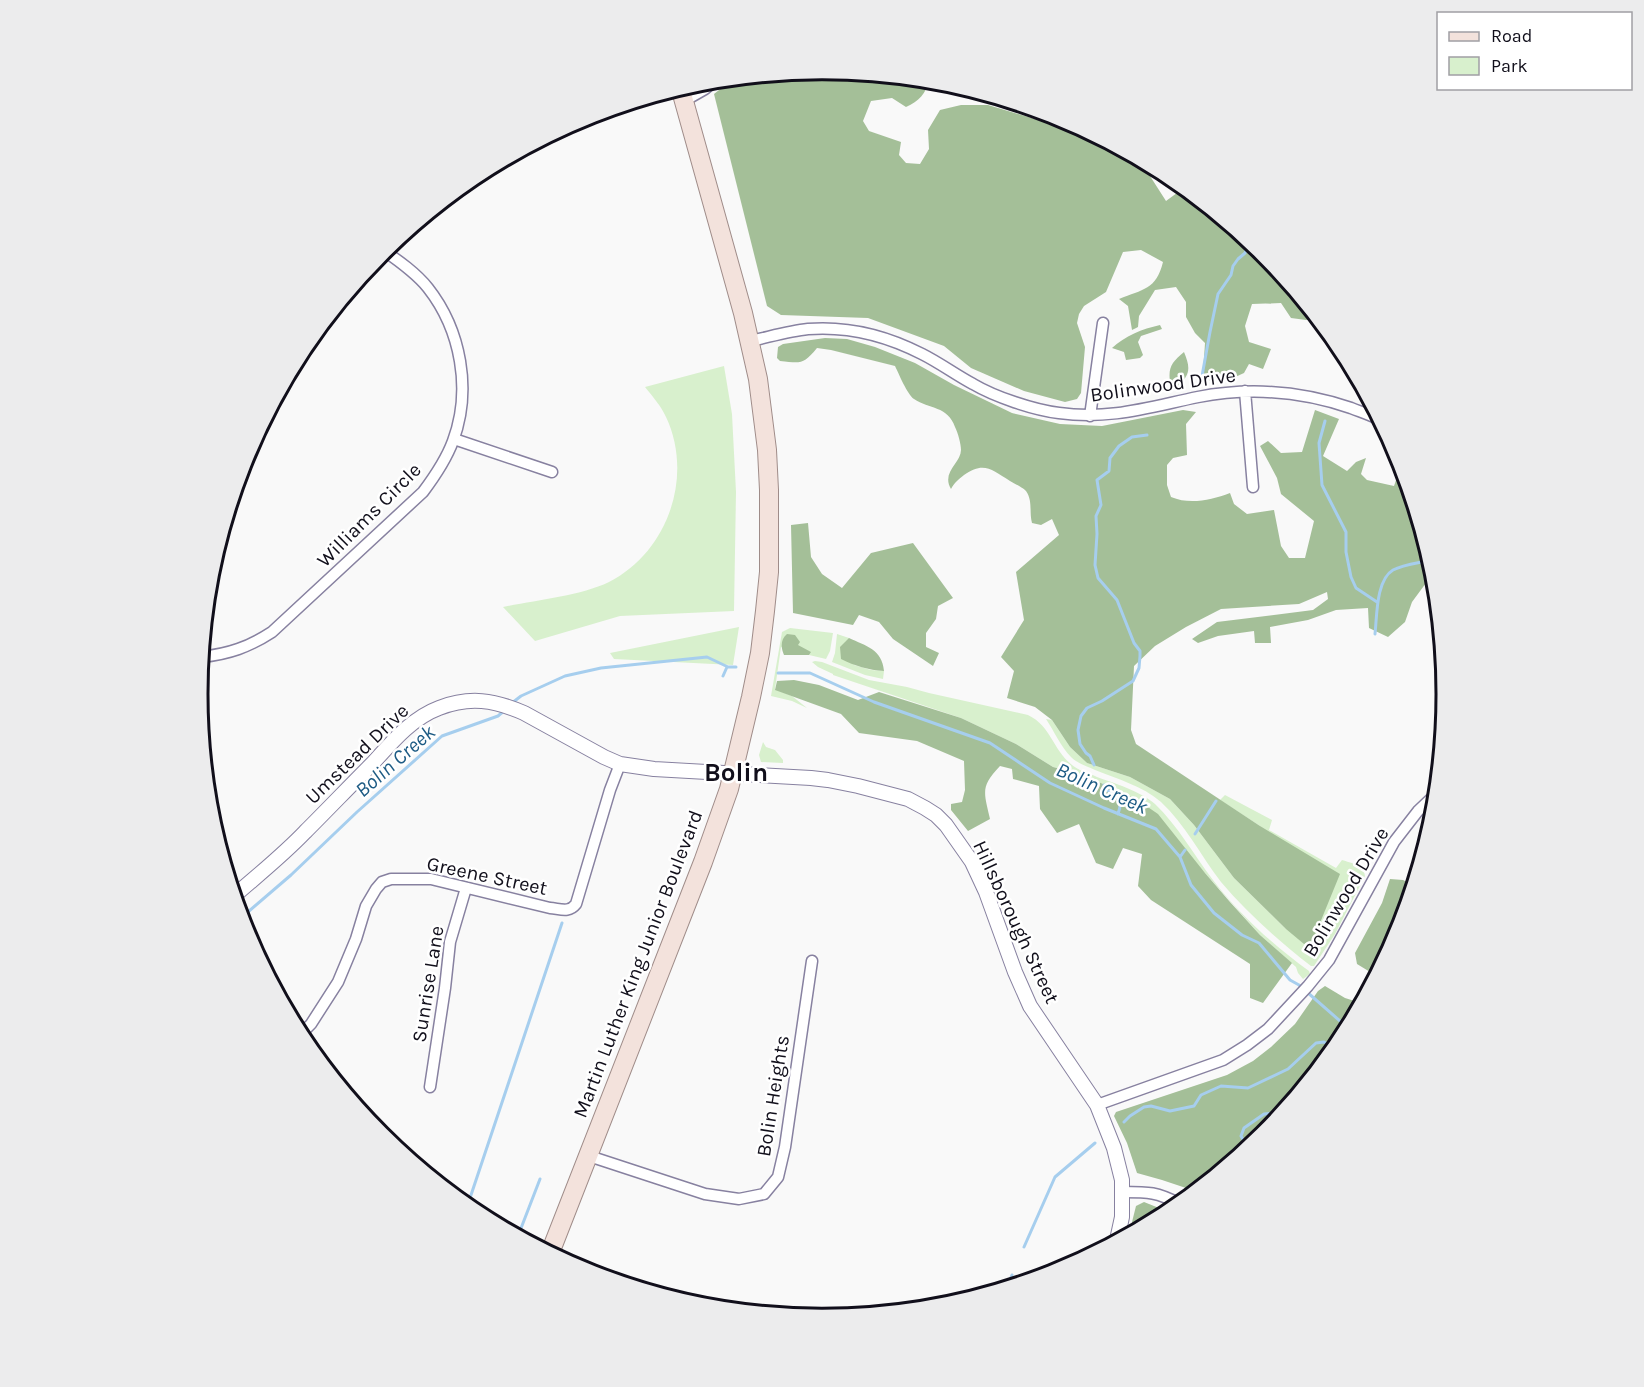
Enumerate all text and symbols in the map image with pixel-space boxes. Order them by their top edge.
legend [1437,12,1632,90]
text: Road [1491,25,1532,47]
text: Park [1491,55,1528,77]
street label: Bolinwood Drive [1089,363,1237,407]
street label: Williams Circle [312,458,426,572]
street label: Umstead Drive [301,699,413,809]
water label: Bolin Creek [350,720,440,802]
district label: Bolin [704,757,768,788]
water label: Bolin Creek [1052,757,1152,819]
street label: Martin Luther King Junior Boulevard [569,807,707,1121]
street label: Bolinwood Drive [1298,823,1394,961]
street label: Hillsborough Street [968,837,1064,1008]
street label: Greene Street [425,852,550,900]
street label: Sunrise Lane [407,924,449,1044]
street label: Bolin Heights [752,1034,794,1158]

